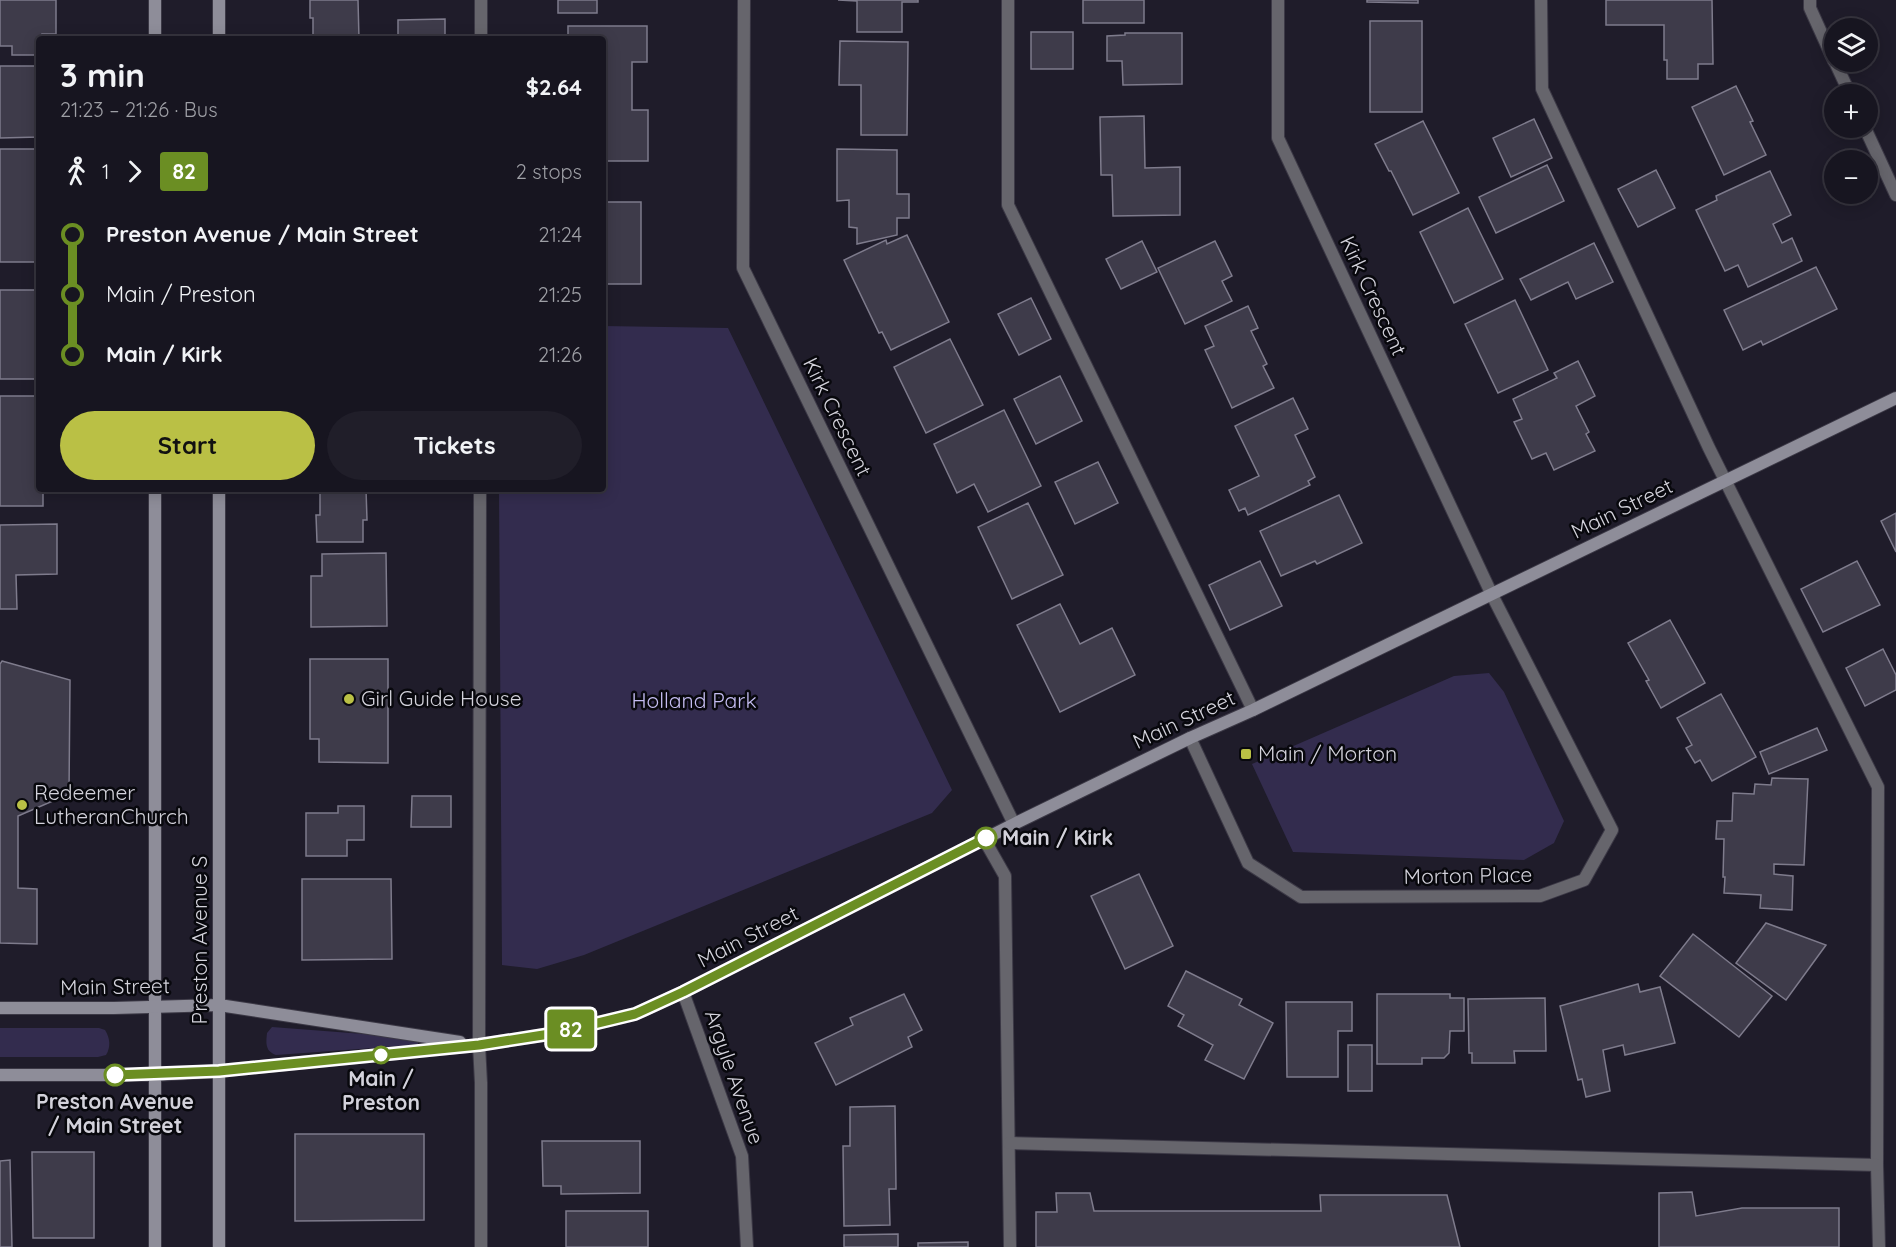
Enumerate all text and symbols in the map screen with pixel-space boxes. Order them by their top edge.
map controls [1824,18,1878,204]
button: layers [1824,18,1878,72]
text: 3 min [60,54,145,95]
text: $2.64 [526,73,582,101]
button: + [1824,84,1878,138]
text: 21:23 – 21:26 · Bus [60,97,218,122]
button: − [1824,150,1878,204]
icon: walk [60,155,93,188]
icon: forward [118,155,151,188]
text: 82 [172,158,196,184]
text: 1 [102,159,109,184]
text: 2 stops [516,159,582,184]
text: Preston Avenue / Main Street [106,220,419,248]
text: 21:24 [538,222,582,247]
street label: Kirk Crescent [1335,232,1413,359]
text: Main / Preston [106,280,256,308]
text: 21:25 [538,282,582,307]
text: Main / Kirk [106,340,223,368]
text: 21:26 [538,342,582,367]
street label: Kirk Crescent [798,353,878,480]
button: Start [60,411,315,480]
button: Tickets [327,411,582,480]
street label: Main Street [1566,472,1677,544]
street label: Main Street [1128,684,1239,754]
place label: Girl Guide House [361,685,522,711]
park label: Holland Park [631,687,757,713]
marker: Girl Guide House [342,692,356,706]
place label: Main / Morton [1258,740,1397,766]
marker: Main / Morton [1239,747,1253,761]
place label: Redeemer LutheranChurch [34,779,189,829]
marker: Redeemer LutheranChurch [15,798,29,812]
place label: Main / Kirk [1002,824,1113,850]
marker: Main / Kirk [975,827,997,849]
street label: Preston Avenue S [186,856,212,1024]
street label: Morton Place [1403,861,1532,889]
street label: Main Street [693,900,802,973]
street label: Main Street [60,972,170,1000]
street label: Argyle Avenue [700,1006,770,1147]
line badge: 82 [544,1010,598,1048]
text: 82 [559,1016,583,1042]
marker: Main / Preston [372,1046,390,1064]
marker: Preston Avenue / Main Street [104,1064,126,1086]
place label: Main / Preston [342,1065,420,1115]
place label: Preston Avenue / Main Street [36,1088,194,1138]

